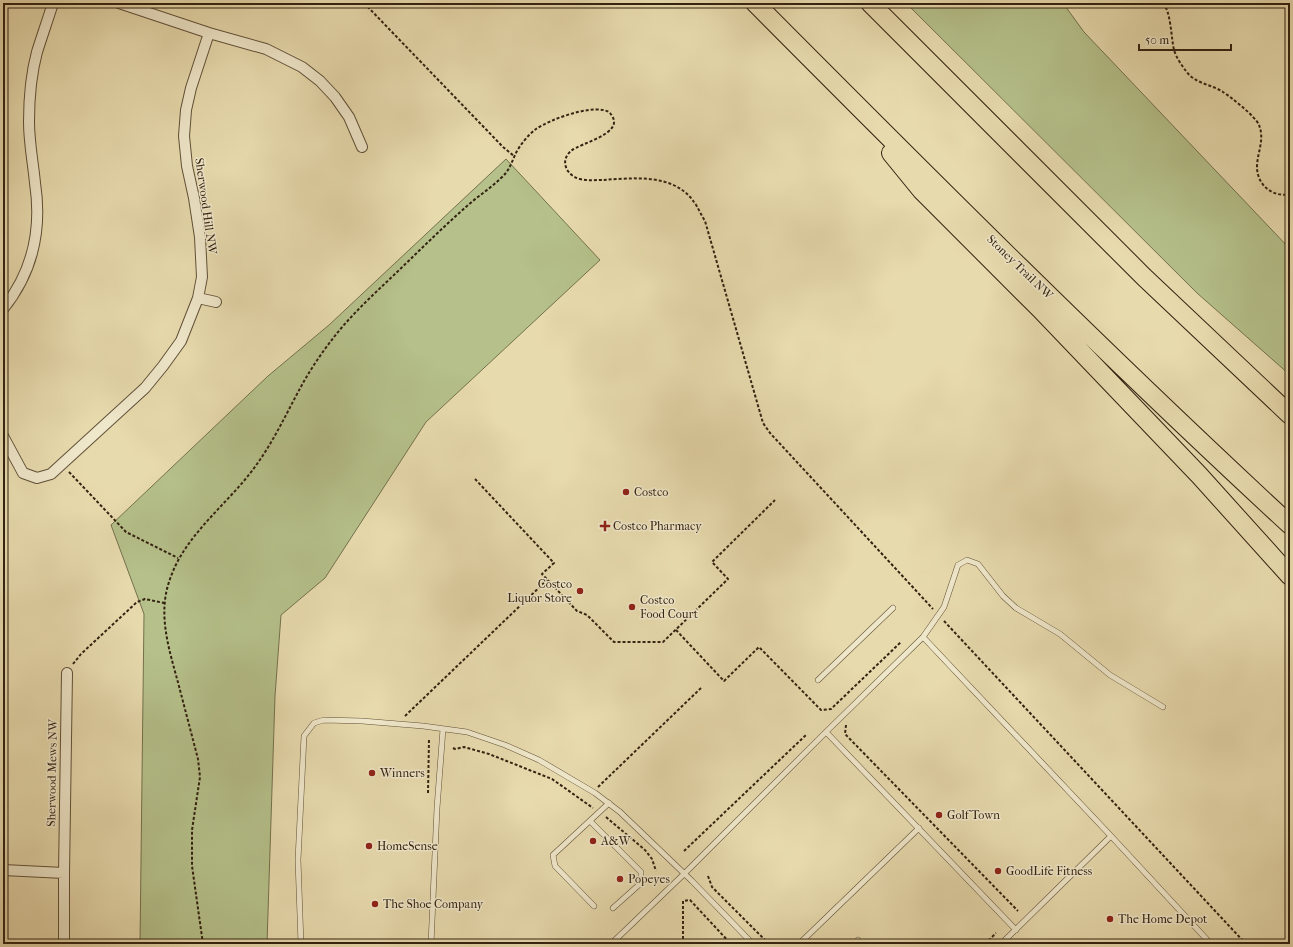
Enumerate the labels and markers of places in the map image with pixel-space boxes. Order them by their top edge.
place label: Costco [634,485,668,499]
marker: Costco [621,487,631,497]
place label: Costco Pharmacy [613,519,702,533]
marker: Costco Pharmacy [600,521,610,531]
place label: Costco Liquor Store [507,577,572,605]
marker: Costco Liquor Store [575,586,585,596]
place label: Costco Food Court [640,593,699,621]
marker: Costco Food Court [627,602,637,612]
place label: Winners [379,766,425,780]
marker: Winners [367,768,377,778]
place label: Golf Town [947,808,1000,822]
marker: Golf Town [934,810,944,820]
place label: A&W [600,834,632,848]
marker: A&W [588,836,598,846]
place label: HomeSense [377,839,438,853]
marker: HomeSense [364,841,374,851]
place label: GoodLife Fitness [1006,864,1093,878]
marker: GoodLife Fitness [993,866,1003,876]
place label: Popeyes [628,872,670,886]
marker: Popeyes [615,874,625,884]
place label: The Shoe Company [383,897,484,911]
marker: The Shoe Company [370,899,380,909]
place label: The Home Depot [1118,912,1208,926]
marker: The Home Depot [1105,914,1115,924]

